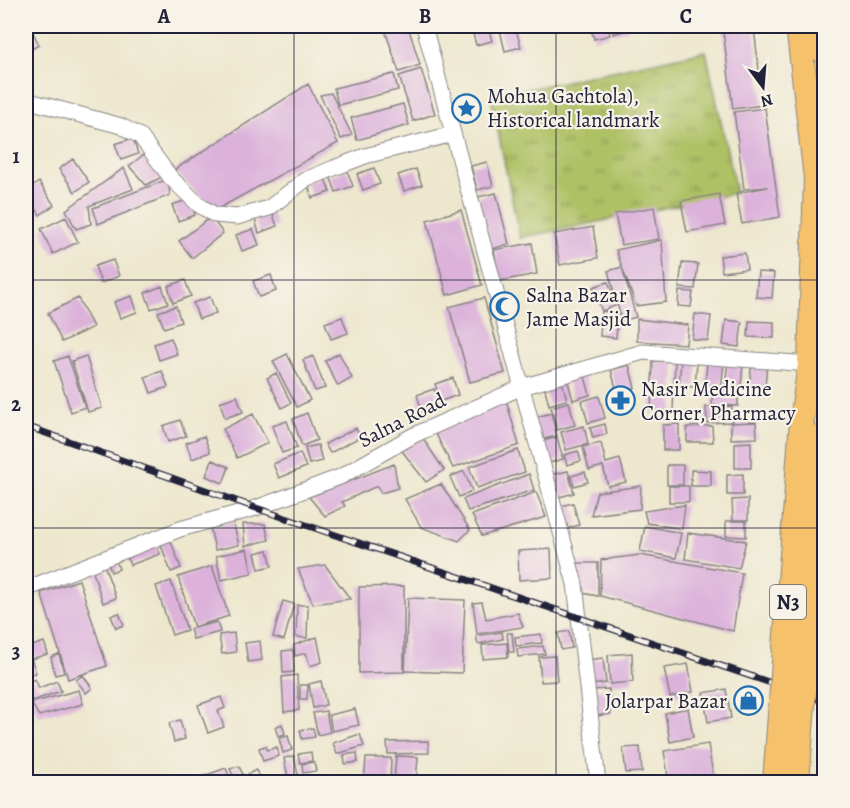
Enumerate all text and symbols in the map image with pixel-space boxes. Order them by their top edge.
text: A [157,3,171,30]
text: B [419,3,431,30]
text: C [680,3,692,30]
north arrow [733,57,793,117]
place label: Mohua Gachtola), Historical landmark [487,82,660,134]
text: N [758,88,775,113]
place icon: Mohua Gachtola), Historical landmark [450,92,482,124]
text: 1 [12,143,20,170]
place label: Salna Bazar Jame Masjid [526,281,632,333]
mosque icon: Salna Bazar Jame Masjid [489,291,521,323]
place label: Nasir Medicine Corner, Pharmacy [641,375,796,427]
pharmacy icon: Nasir Medicine Corner, Pharmacy [604,385,636,417]
street label: Salna Road [353,386,451,454]
text: 2 [11,391,21,418]
road number: N3 [770,585,806,619]
text: 3 [12,638,20,665]
shop icon: Jolarpar Bazar [732,685,764,717]
place label: Jolarpar Bazar [605,687,727,715]

